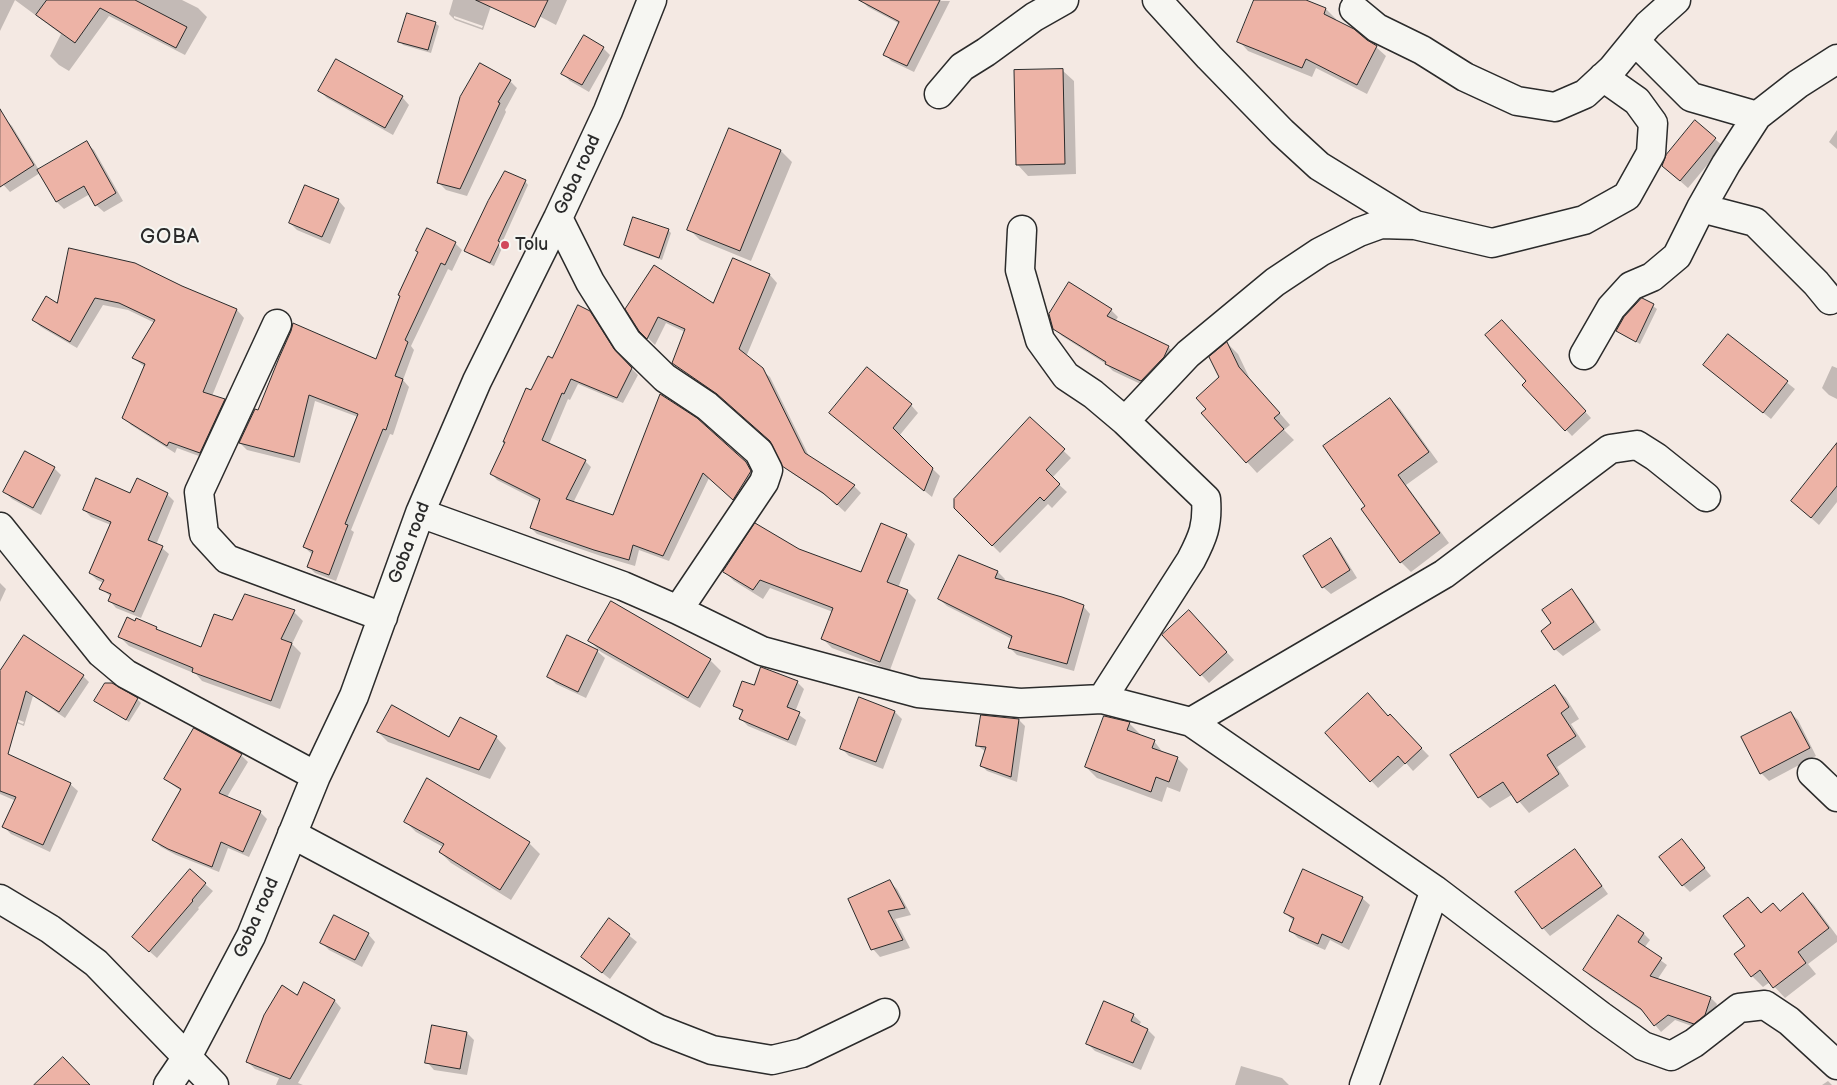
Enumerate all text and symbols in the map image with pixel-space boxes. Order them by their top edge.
street label: Goba road [550,132,606,218]
district label: GOBA [139,226,201,250]
place label: Tolu [515,234,548,256]
marker: Tolu [499,239,511,251]
street label: Goba road [385,499,435,587]
street label: Goba road [230,874,284,962]

